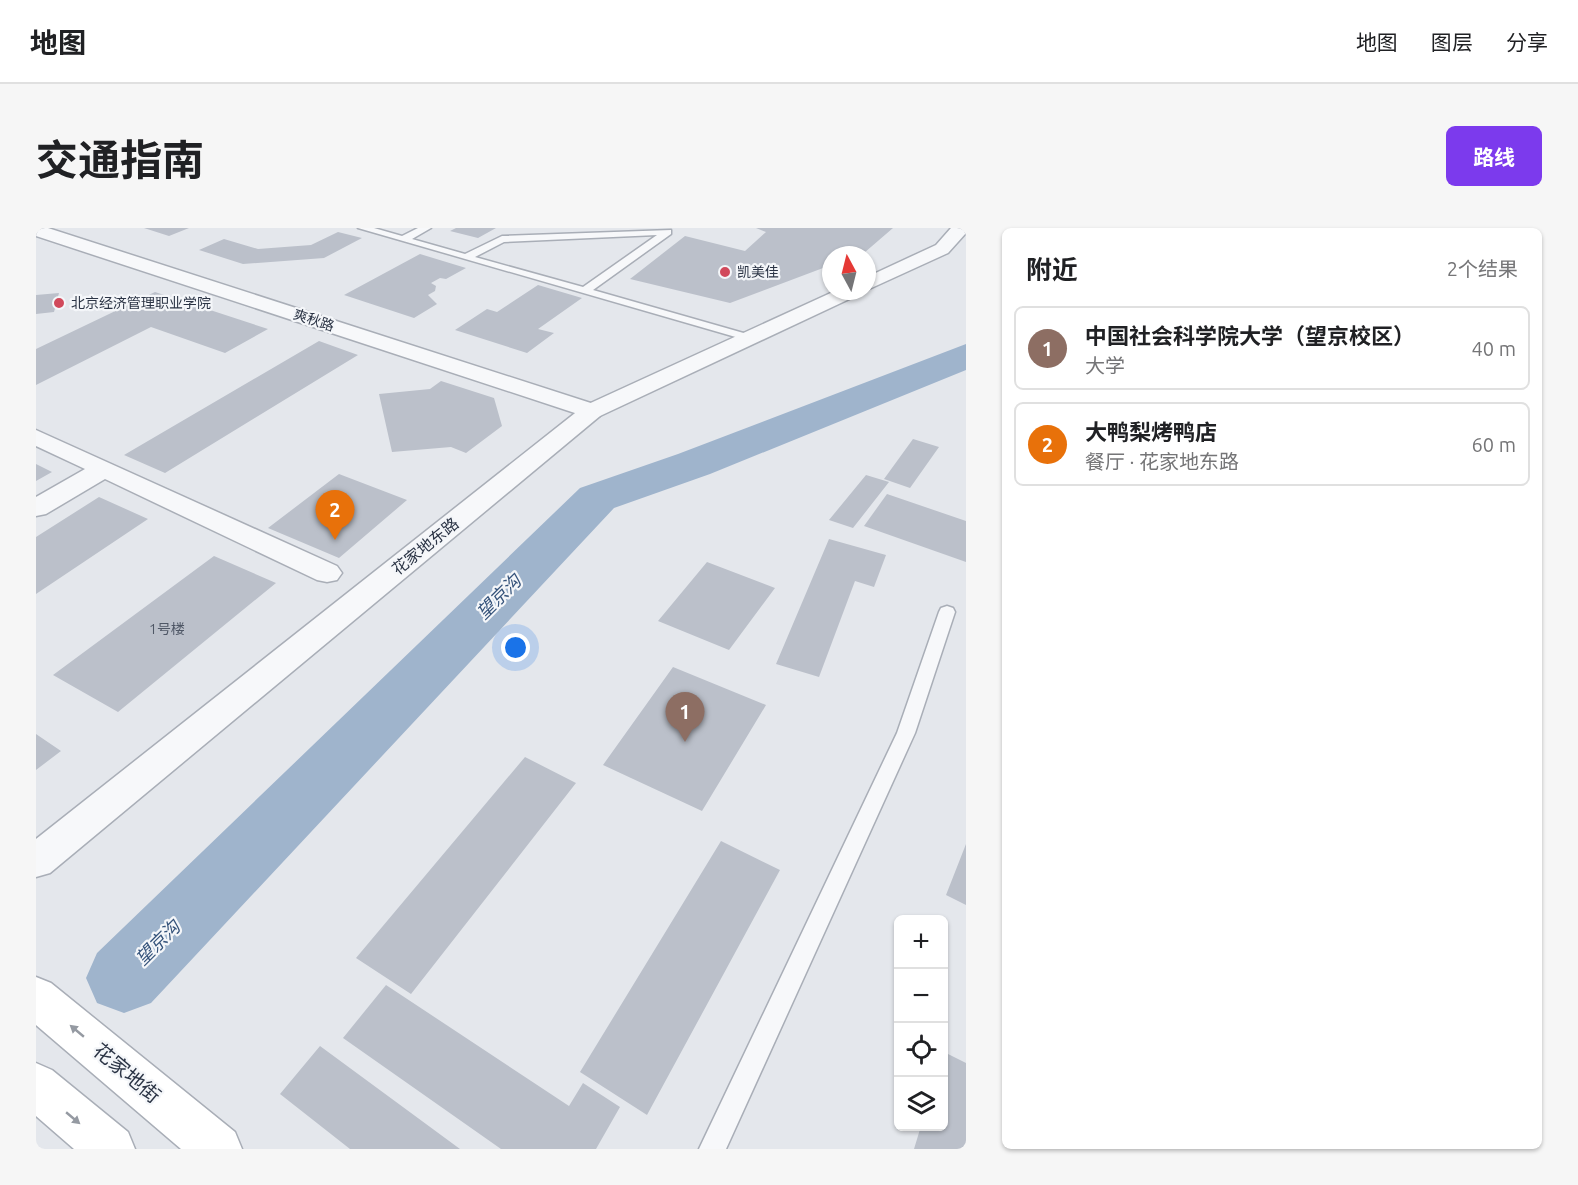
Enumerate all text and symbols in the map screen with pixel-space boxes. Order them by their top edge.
text: 地图 [30,27,86,58]
text: 地图 [1356,30,1398,54]
text: 图层 [1431,30,1473,54]
text: 分享 [1506,30,1548,54]
button: 路线 [1446,126,1542,186]
text: 交通指南 [36,136,204,183]
north arrow [822,246,876,300]
text: 附近 [1026,255,1078,284]
text: 2个结果 [1447,257,1518,280]
place label: 凯美佳 [737,264,779,280]
marker: 凯美佳 [718,265,732,279]
place label: 北京经济管理职业学院 [71,295,211,311]
marker: 北京经济管理职业学院 [52,296,66,310]
street label: 爽秋路 [292,306,336,334]
text: 中国社会科学院大学（望京校区） [1085,323,1415,348]
text: 1 [1042,337,1053,360]
text: 40 m [1472,337,1516,360]
text: 大学 [1085,354,1125,377]
text: 大鸭梨烤鸭店 [1085,419,1217,444]
text: 2 [1042,433,1053,456]
text: 60 m [1472,433,1516,456]
text: 餐厅 · 花家地东路 [1085,450,1239,473]
pin: 2 [316,490,354,540]
street label: 花家地东路 [388,514,462,578]
water label: 望京沟 [472,569,526,622]
house number: 1号楼 [149,621,185,637]
your location [501,633,530,662]
pin: 1 [666,692,704,742]
water label: 望京沟 [131,915,185,968]
map controls [894,915,948,1131]
button: + [894,915,948,969]
button: − [894,969,948,1023]
button: locate [894,1023,948,1077]
one-way arrow [70,1025,85,1038]
street label: 花家地街 [89,1038,165,1107]
button: layers [894,1077,948,1131]
one-way arrow [65,1111,81,1124]

